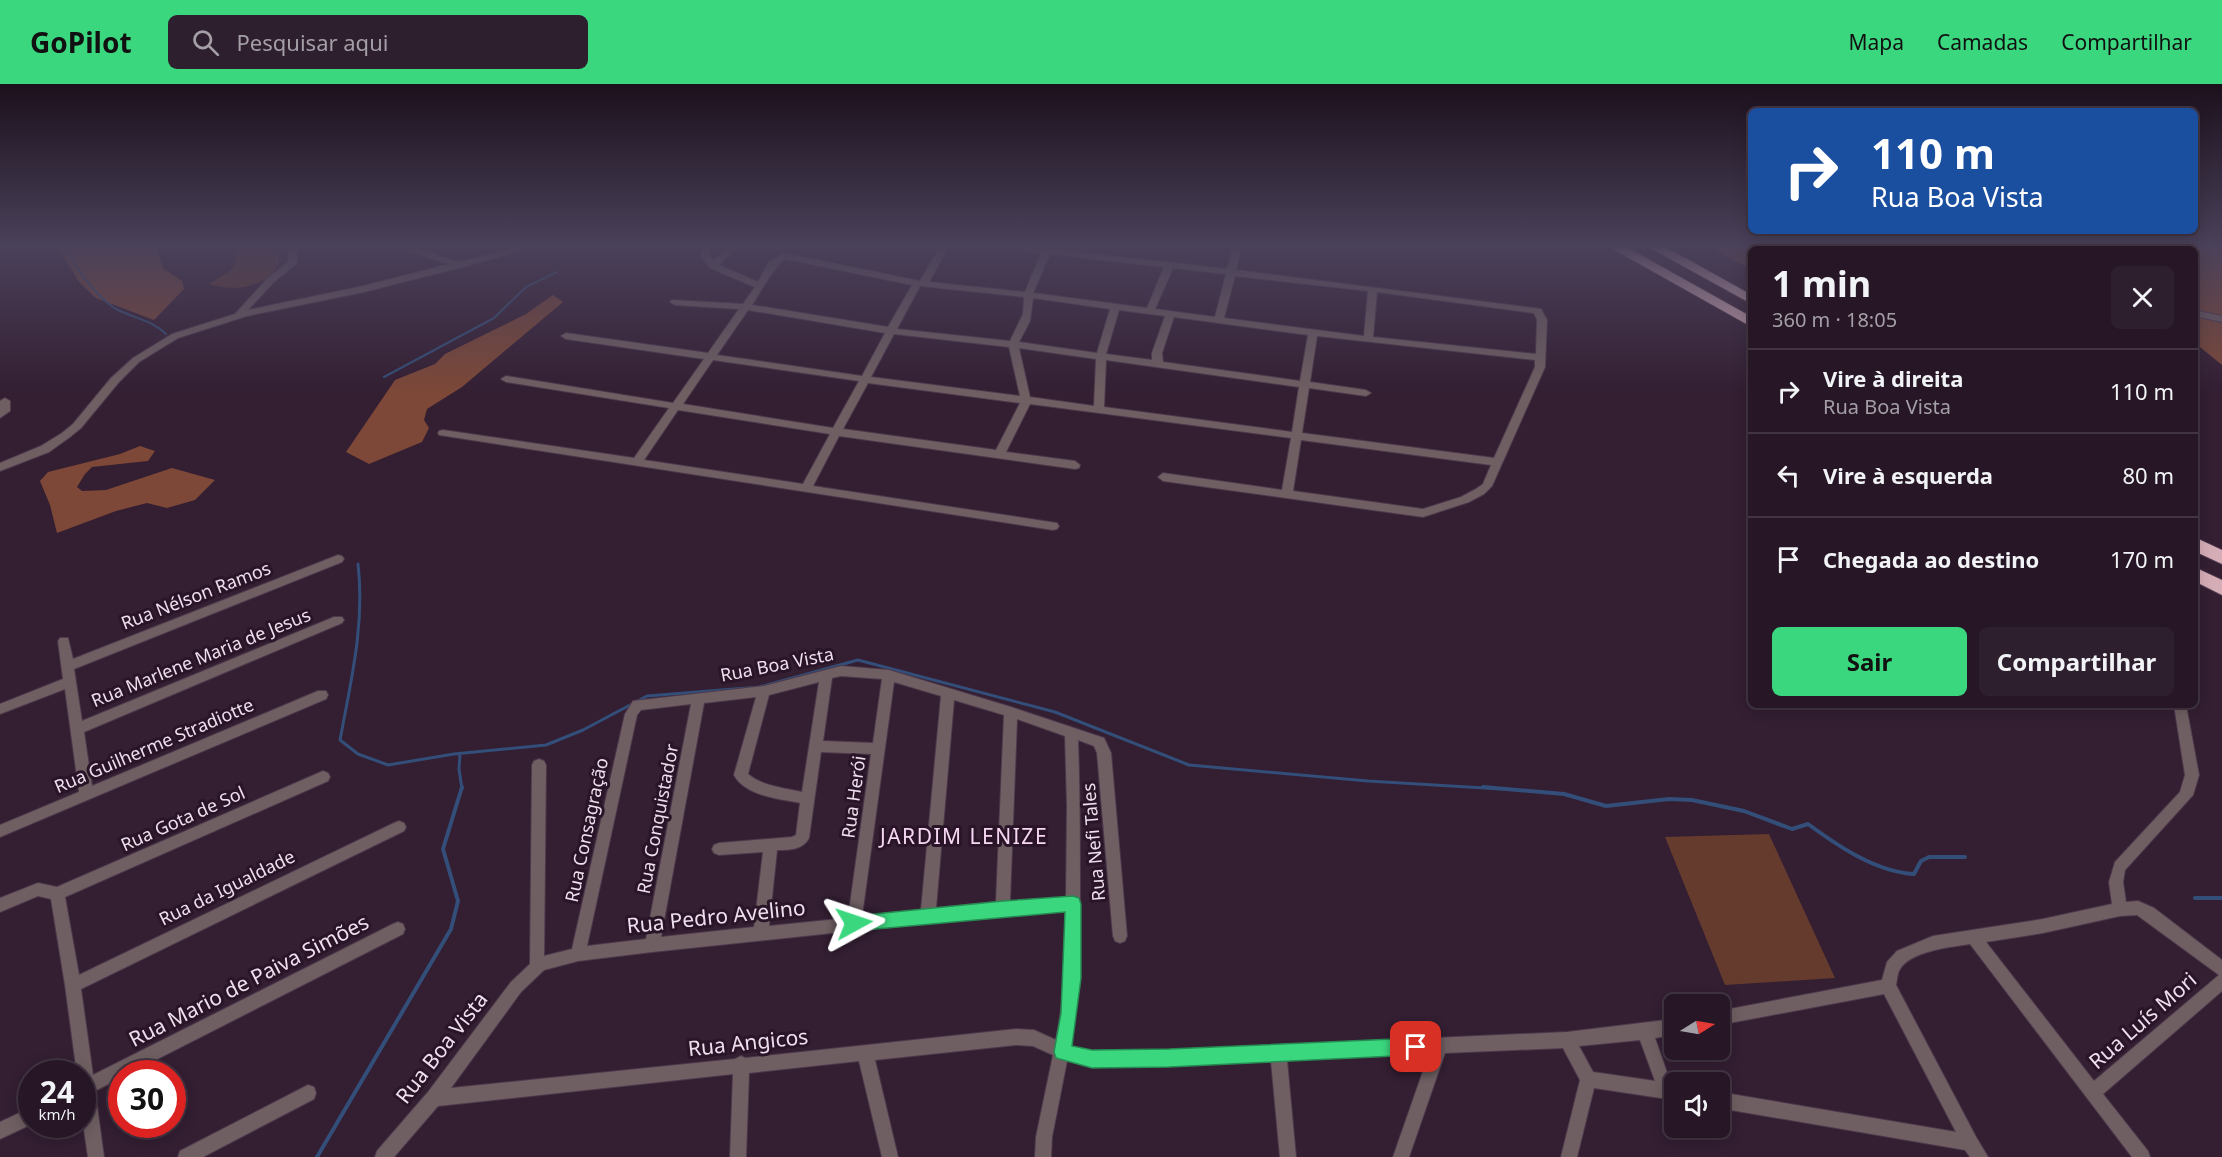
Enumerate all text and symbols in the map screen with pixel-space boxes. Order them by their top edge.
search box [168,15,588,69]
text: GoPilot [30,23,132,61]
icon: search [189,26,222,59]
text: Pesquisar aqui [237,27,388,57]
text: Mapa [1848,28,1904,56]
text: Camadas [1937,28,2028,56]
text: Compartilhar [2061,28,2192,56]
text: 110 m [1871,124,1995,181]
icon: right [1772,132,1850,210]
text: Rua Boa Vista [1871,178,2044,215]
text: 1 min [1772,259,1871,308]
button: close [2111,266,2174,329]
text: 360 m · 18:05 [1772,306,1897,333]
text: Vire à direita [1823,363,1963,393]
icon: right [1772,375,1805,408]
text: 110 m [2110,376,2174,406]
text: Rua Boa Vista [1823,393,1951,420]
icon: left [1772,459,1805,492]
text: Vire à esquerda [1823,460,1993,490]
text: 80 m [2123,460,2174,490]
icon: arrive [1772,543,1805,576]
text: Chegada ao destino [1823,544,2039,574]
text: 170 m [2110,544,2174,574]
street label: Rua Nélson Ramos [117,555,274,635]
street label: Rua Marlene Maria de Jesus [87,602,314,712]
button: Sair [1772,627,1967,696]
button: Compartilhar [1979,627,2174,696]
street label: Rua Boa Vista [718,641,836,687]
street label: Rua Guilherme Stradiotte [50,692,257,798]
street label: Rua Conquistador [631,741,683,896]
street label: Rua Herói [835,754,871,840]
street label: Rua Consagração [559,755,613,904]
street label: Rua Gota de Sol [117,780,249,856]
street label: Rua Nefi Tales [1076,782,1110,902]
district label: JARDIM LENIZE [878,822,1048,850]
street label: Rua da Igualdade [155,844,299,930]
position arrow [822,891,886,955]
street label: Rua Pedro Avelino [625,893,807,939]
street label: Rua Mario de Paiva Simões [124,907,373,1053]
street label: Rua Luís Mori [2083,966,2202,1075]
street label: Rua Boa Vista [389,986,494,1109]
north arrow [1664,994,1730,1060]
map controls [1664,994,1730,1138]
pin [1390,1021,1441,1072]
street label: Rua Angicos [686,1022,809,1062]
icon: arrive [1399,1030,1432,1063]
speed limit sign: 30 [108,1060,186,1138]
text: 24 [40,1071,74,1112]
button: sound [1664,1072,1730,1138]
text: km/h [39,1104,75,1124]

